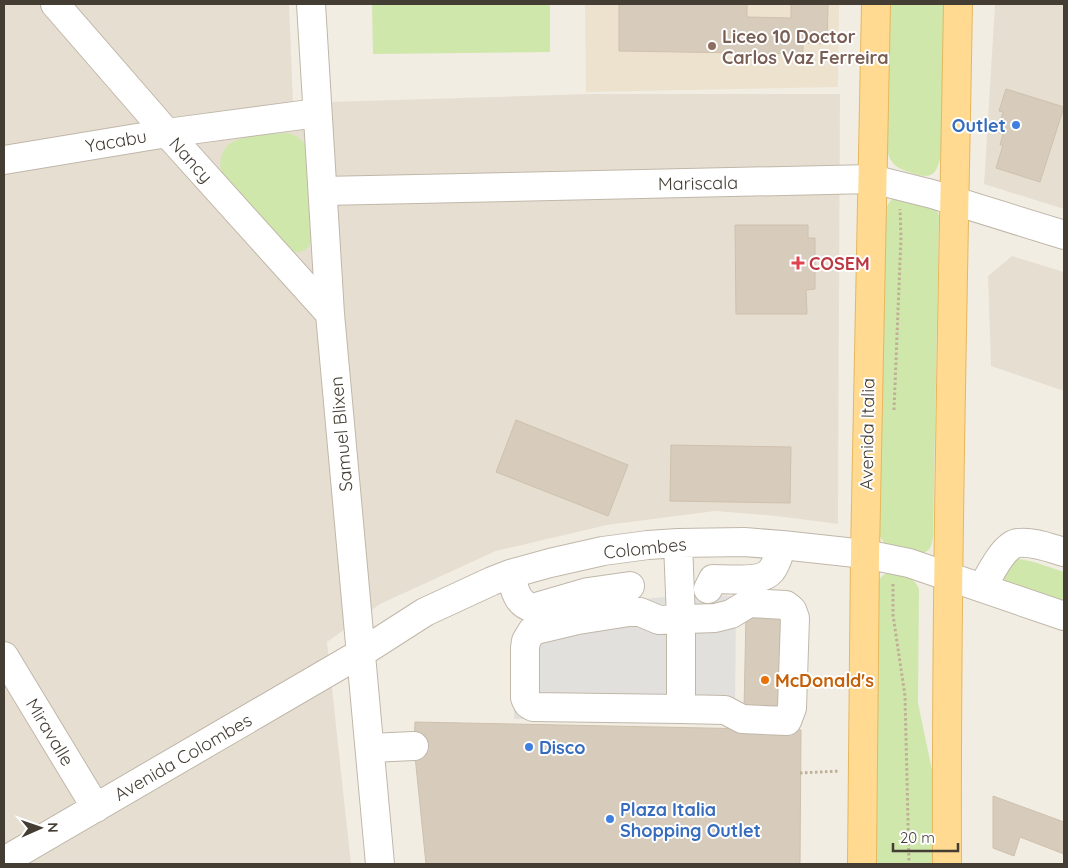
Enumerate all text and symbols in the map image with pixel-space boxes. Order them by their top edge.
place label: Liceo 10 Doctor Carlos Vaz Ferreira [722,25,889,69]
marker: Liceo 10 Doctor Carlos Vaz Ferreira [706,40,718,52]
place label: Outlet [952,114,1006,137]
marker: Outlet [1010,119,1022,131]
street label: Yacabu [84,124,148,158]
street label: Nancy [164,132,218,188]
street label: Mariscala [658,171,738,195]
place label: COSEM [809,252,870,275]
marker: COSEM [791,256,805,270]
street label: Samuel Blixen [325,375,357,493]
street label: Avenida Italia [855,378,879,490]
street label: Colombes [602,532,688,564]
place label: McDonald's [775,669,874,692]
marker: McDonald's [759,674,771,686]
street label: Miravalle [21,694,79,770]
street label: Avenida Colombes [110,708,256,806]
place label: Disco [539,736,585,759]
marker: Disco [523,741,535,753]
place label: Plaza Italia Shopping Outlet [620,798,761,842]
north arrow [15,803,65,853]
marker: Plaza Italia Shopping Outlet [604,813,616,825]
scale bar [893,820,958,852]
text: N [44,822,62,833]
text: 20 m [900,828,935,847]

